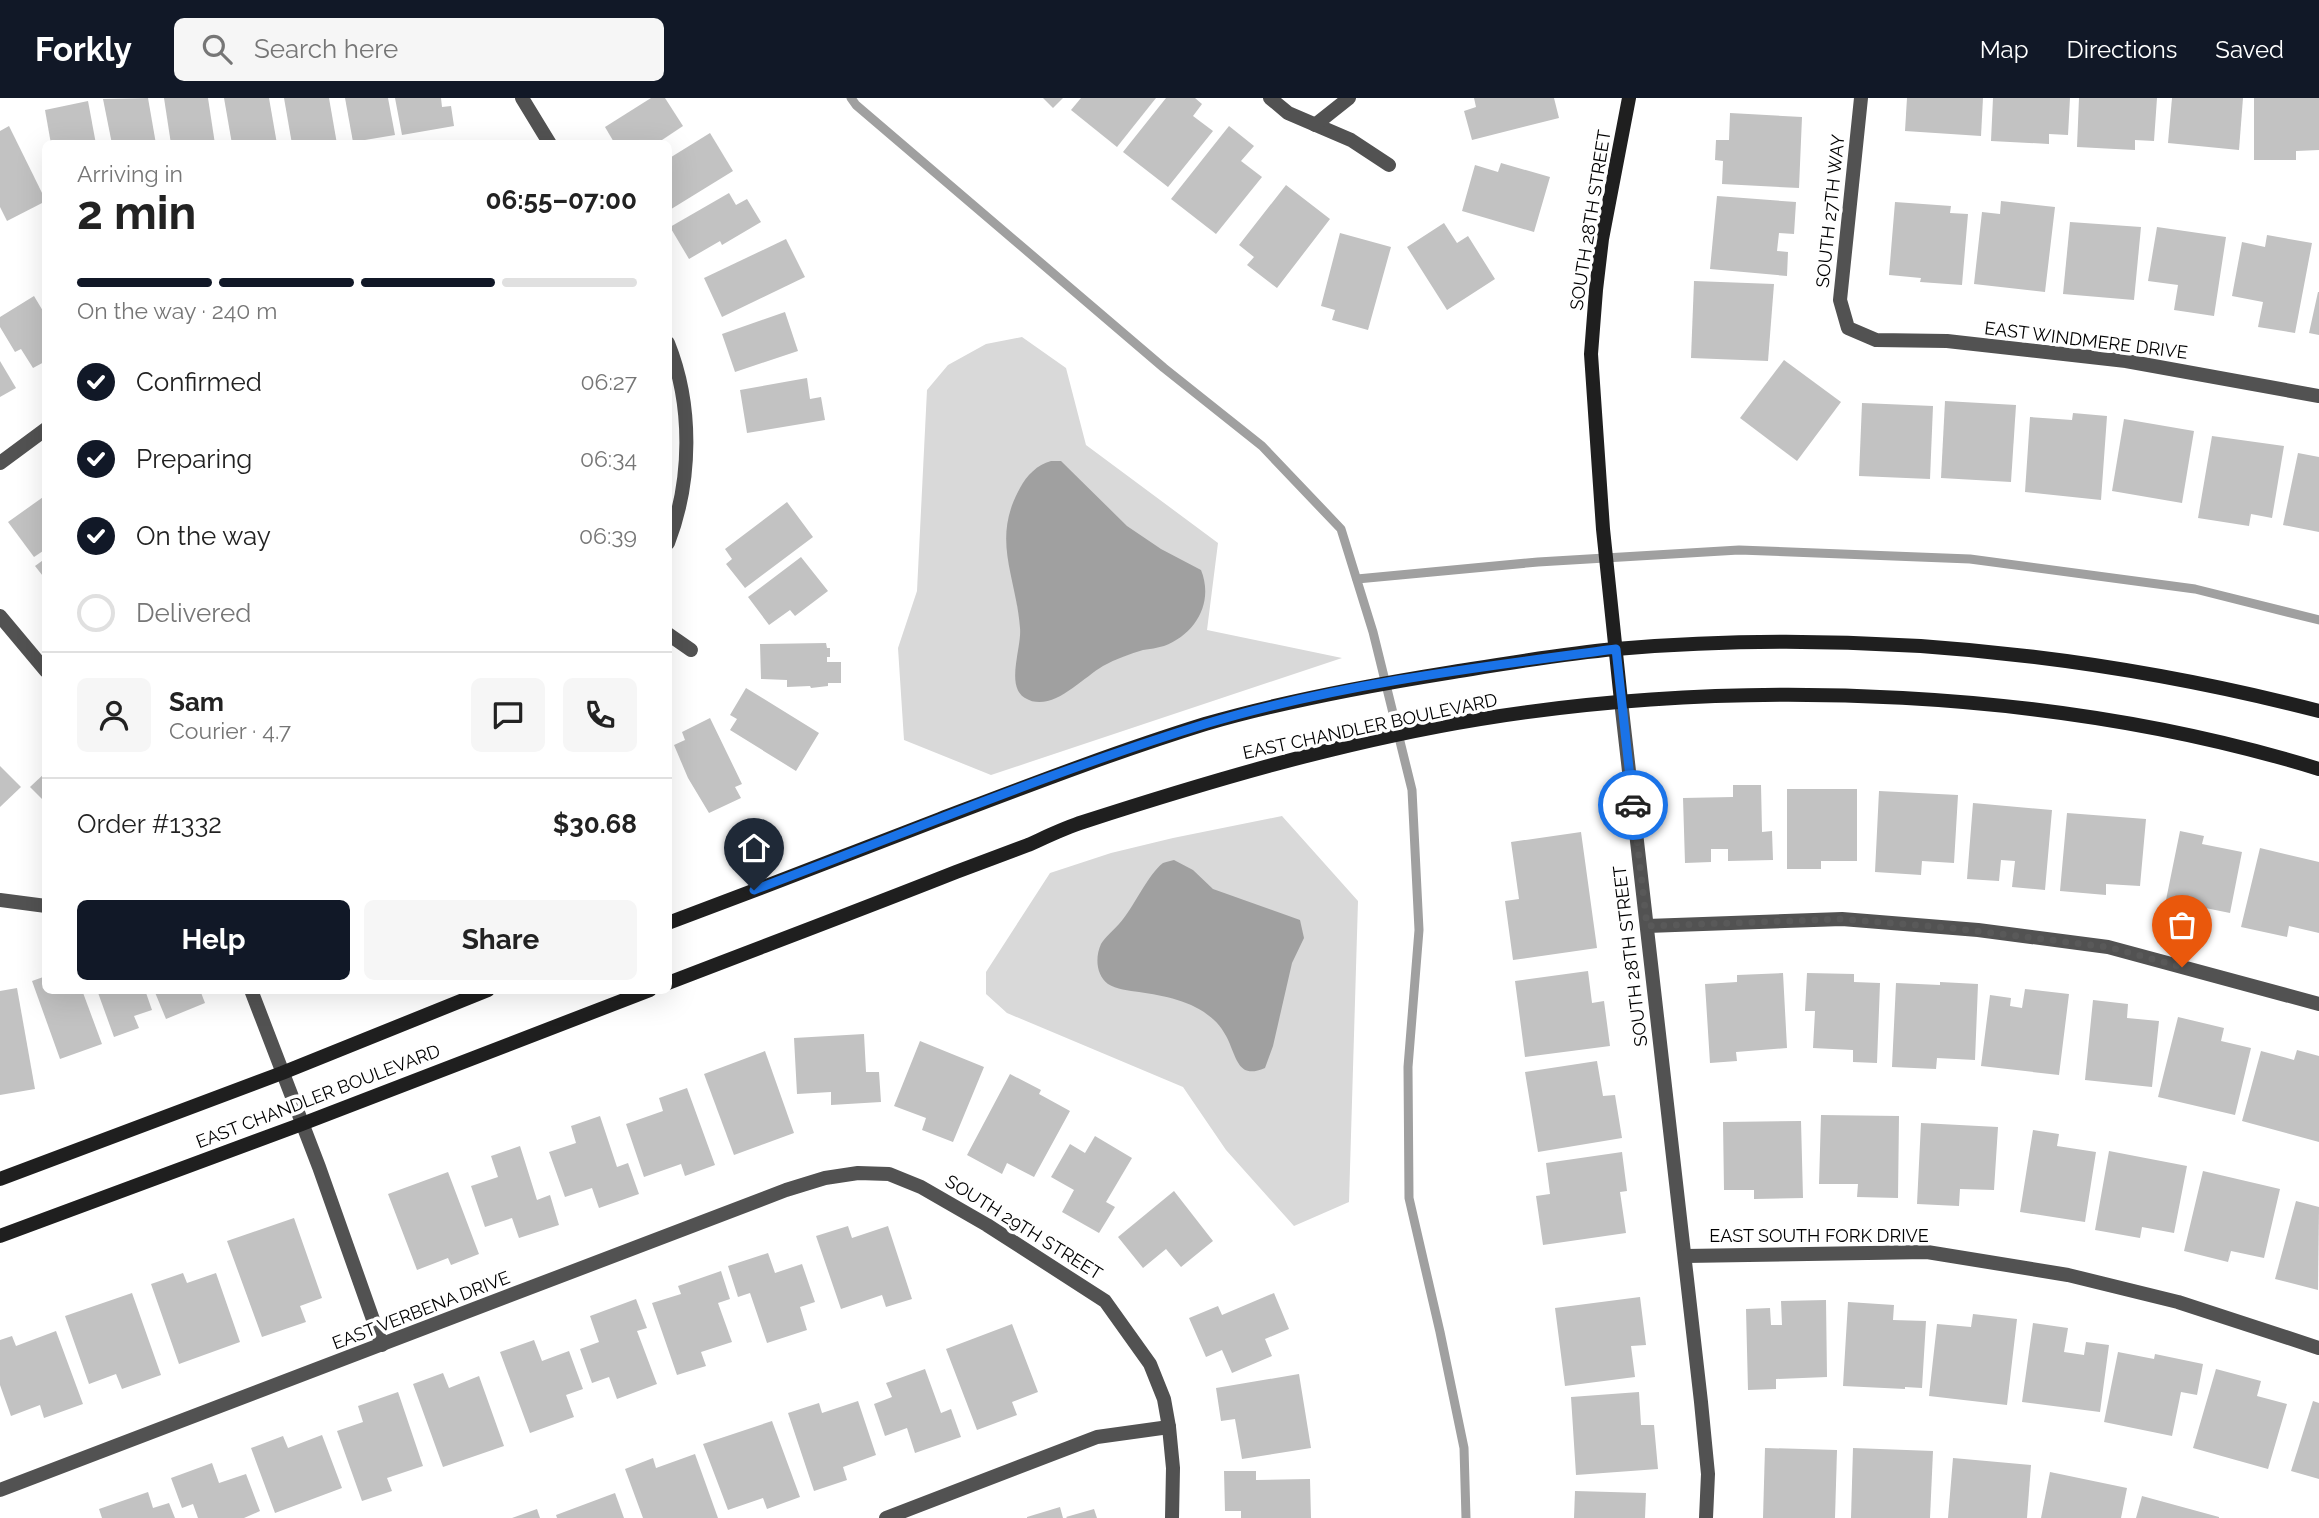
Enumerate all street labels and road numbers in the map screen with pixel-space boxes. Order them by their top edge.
street label: SOUTH 28TH STREET [1565,128,1615,312]
street label: SOUTH 27TH WAY [1812,133,1849,289]
street label: EAST WINDMERE DRIVE [1983,317,2189,363]
street label: EAST CHANDLER BOULEVARD [1241,689,1499,763]
street label: SOUTH 28TH STREET [1608,864,1652,1048]
street label: EAST CHANDLER BOULEVARD [193,1040,443,1152]
street label: SOUTH 29TH STREET [942,1170,1106,1284]
street label: EAST SOUTH FORK DRIVE [1709,1225,1929,1246]
street label: EAST VERBENA DRIVE [329,1266,513,1354]

